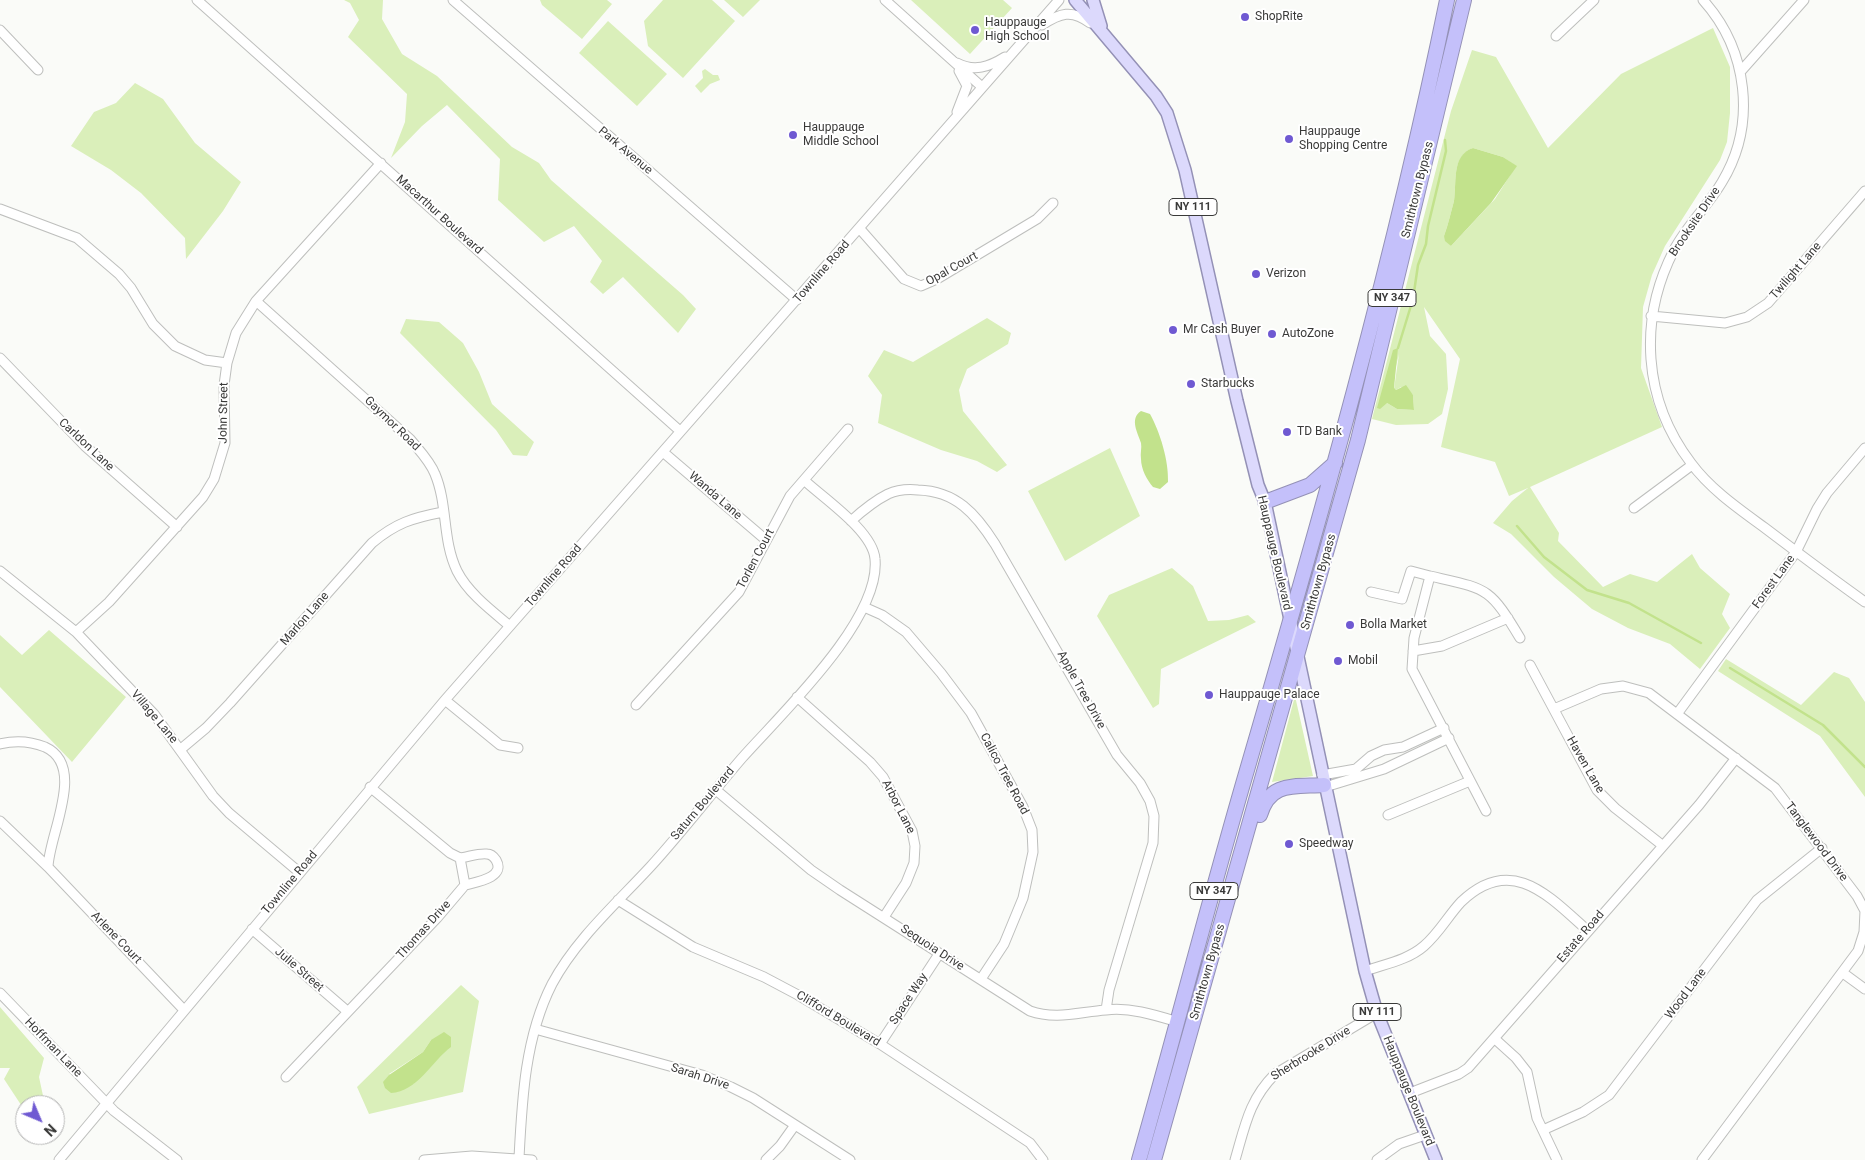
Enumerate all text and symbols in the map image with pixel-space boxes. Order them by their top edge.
place label: ShopRite [1255,10,1303,24]
marker: ShopRite [1239,11,1251,23]
place label: Hauppauge High School [985,16,1049,44]
marker: Hauppauge High School [969,24,981,36]
place label: Hauppauge Middle School [803,121,879,149]
street label: Park Avenue [595,124,655,178]
place label: Hauppauge Shopping Centre [1299,125,1387,153]
marker: Hauppauge Middle School [787,129,799,141]
marker: Hauppauge Shopping Centre [1283,133,1295,145]
street label: Smithtown Bypass [1399,140,1437,240]
street label: Macarthur Boulevard [393,172,485,258]
street label: Brooksite Drive [1667,185,1723,259]
road number: NY 111 [1169,198,1217,216]
street label: Townline Road [791,238,853,306]
street label: Twilight Lane [1767,240,1825,302]
street label: Opal Court [924,249,980,289]
place label: Verizon [1266,267,1306,281]
marker: Verizon [1250,268,1262,280]
road number: NY 347 [1368,290,1416,306]
place label: Mr Cash Buyer [1183,323,1261,337]
marker: Mr Cash Buyer [1167,324,1179,336]
place label: AutoZone [1282,327,1334,341]
marker: AutoZone [1266,328,1278,340]
place label: Starbucks [1201,377,1255,391]
marker: Starbucks [1185,378,1197,390]
street label: John Street [216,382,232,444]
street label: Gaymor Road [361,394,423,454]
street label: Carldon Lane [55,416,117,474]
place label: TD Bank [1297,425,1342,439]
marker: TD Bank [1281,426,1293,438]
street label: Wanda Lane [685,469,745,523]
street label: Hauppauge Boulevard [1254,494,1294,612]
street label: Torlen Court [734,527,778,591]
street label: Smithtown Bypass [1298,532,1340,632]
street label: Townline Road [523,542,585,610]
street label: Forest Lane [1750,552,1798,612]
street label: Marlon Lane [278,589,332,649]
place label: Bolla Market [1360,618,1427,632]
marker: Bolla Market [1344,619,1356,631]
street label: Apple Tree Drive [1054,649,1108,731]
place label: Mobil [1348,654,1378,668]
marker: Mobil [1332,655,1344,667]
street label: Village Lane [128,687,180,747]
place label: Hauppauge Palace [1219,688,1320,702]
marker: Hauppauge Palace [1203,689,1215,701]
street label: Calico Tree Road [976,731,1032,817]
street label: Haven Lane [1563,734,1607,796]
street label: Saturn Boulevard [668,765,738,843]
street label: Arbor Lane [878,778,918,836]
street label: Tanglewood Drive [1782,800,1850,884]
place label: Speedway [1299,837,1353,851]
marker: Speedway [1283,838,1295,850]
street label: Townline Road [259,848,321,918]
road number: NY 347 [1190,882,1238,899]
street label: Thomas Drive [394,898,454,962]
street label: Estate Road [1554,908,1608,966]
street label: Arlene Court [88,909,144,967]
street label: Sequoia Drive [897,922,967,974]
street label: Smithtown Bypass [1187,922,1229,1022]
street label: Julie Street [272,945,326,995]
street label: Wood Lane [1662,966,1710,1022]
street label: Space Way [887,971,931,1027]
street label: Clifford Boulevard [793,988,883,1050]
road number: NY 111 [1353,1004,1401,1020]
street label: Hoffman Lane [21,1016,85,1080]
street label: Sherbrooke Drive [1269,1024,1353,1084]
street label: Hauppauge Boulevard [1379,1034,1437,1148]
street label: Sarah Drive [669,1061,731,1093]
north arrow [15,1095,65,1145]
text: N [41,1121,59,1139]

